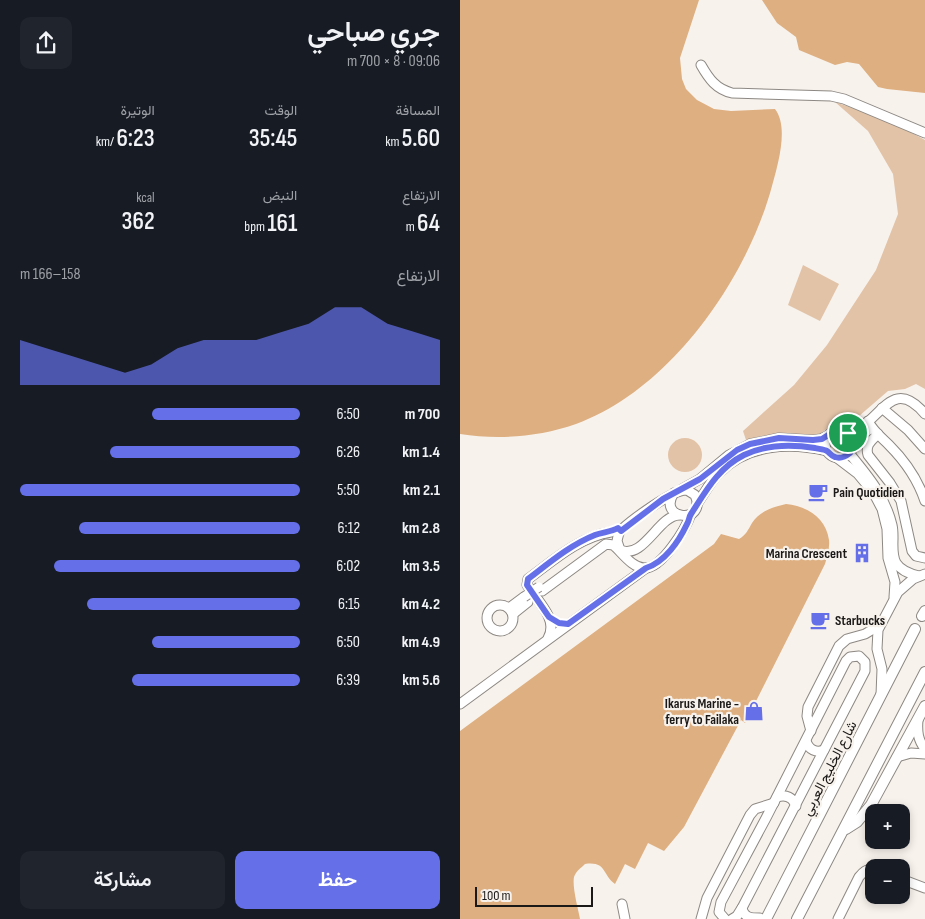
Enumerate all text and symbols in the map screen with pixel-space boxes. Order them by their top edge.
text: جري صباحي [307,16,440,49]
button: share [20,17,72,69]
text: 09:06 · 8 × 700 m [347,52,440,71]
text: الوتيرة [120,102,155,119]
text: الوقت [264,102,297,119]
text: المسافة [396,102,440,119]
text: 6:23 [116,123,155,154]
text: 35:45 [249,123,297,154]
text: 5.60 [402,123,440,154]
text: /km [96,133,116,150]
text: km [385,133,402,150]
text: النبض [263,187,297,204]
text: الارتفاع [402,187,440,204]
text: kcal [136,189,155,206]
text: 362 [122,206,155,237]
text: 161 [267,208,297,239]
text: 64 [417,208,440,239]
text: bpm [244,218,267,235]
text: m [406,218,417,235]
text: 158–166 m [20,265,80,284]
text: الارتفاع [397,267,440,286]
text: 6:50 [336,405,360,424]
text: 700 m [405,405,440,424]
pin [827,412,869,454]
icon: arrive [834,419,862,447]
text: 6:26 [336,443,360,462]
text: 1.4 km [402,443,440,462]
text: 5:50 [337,481,360,500]
text: 2.1 km [403,481,440,500]
cafe icon: Pain Quotidien [807,481,829,503]
place label: Pain Quotidien [833,484,904,501]
text: 6:12 [338,519,360,538]
text: 2.8 km [402,519,440,538]
building icon: Marina Crescent [851,542,873,564]
place label: Marina Crescent [766,545,847,562]
text: 6:02 [336,557,360,576]
text: 3.5 km [402,557,440,576]
text: 6:15 [338,595,360,614]
text: 4.2 km [402,595,440,614]
cafe icon: Starbucks [809,609,831,631]
place label: Starbucks [835,612,885,629]
text: 6:50 [336,633,360,652]
text: 4.9 km [402,633,440,652]
text: 6:39 [336,671,360,690]
text: 5.6 km [402,671,440,690]
place label: Ikarus Marine - ferry to Failaka [665,695,739,728]
shop icon: Ikarus Marine - ferry to Failaka [743,700,765,722]
street label: شارع الخليج العربي [798,718,863,820]
map controls [865,804,910,904]
button: + [865,804,910,849]
button: مشاركة [20,851,225,909]
button: حفظ [235,851,440,909]
button: − [865,859,910,904]
scale bar [475,884,592,907]
text: 100 m [482,887,511,904]

